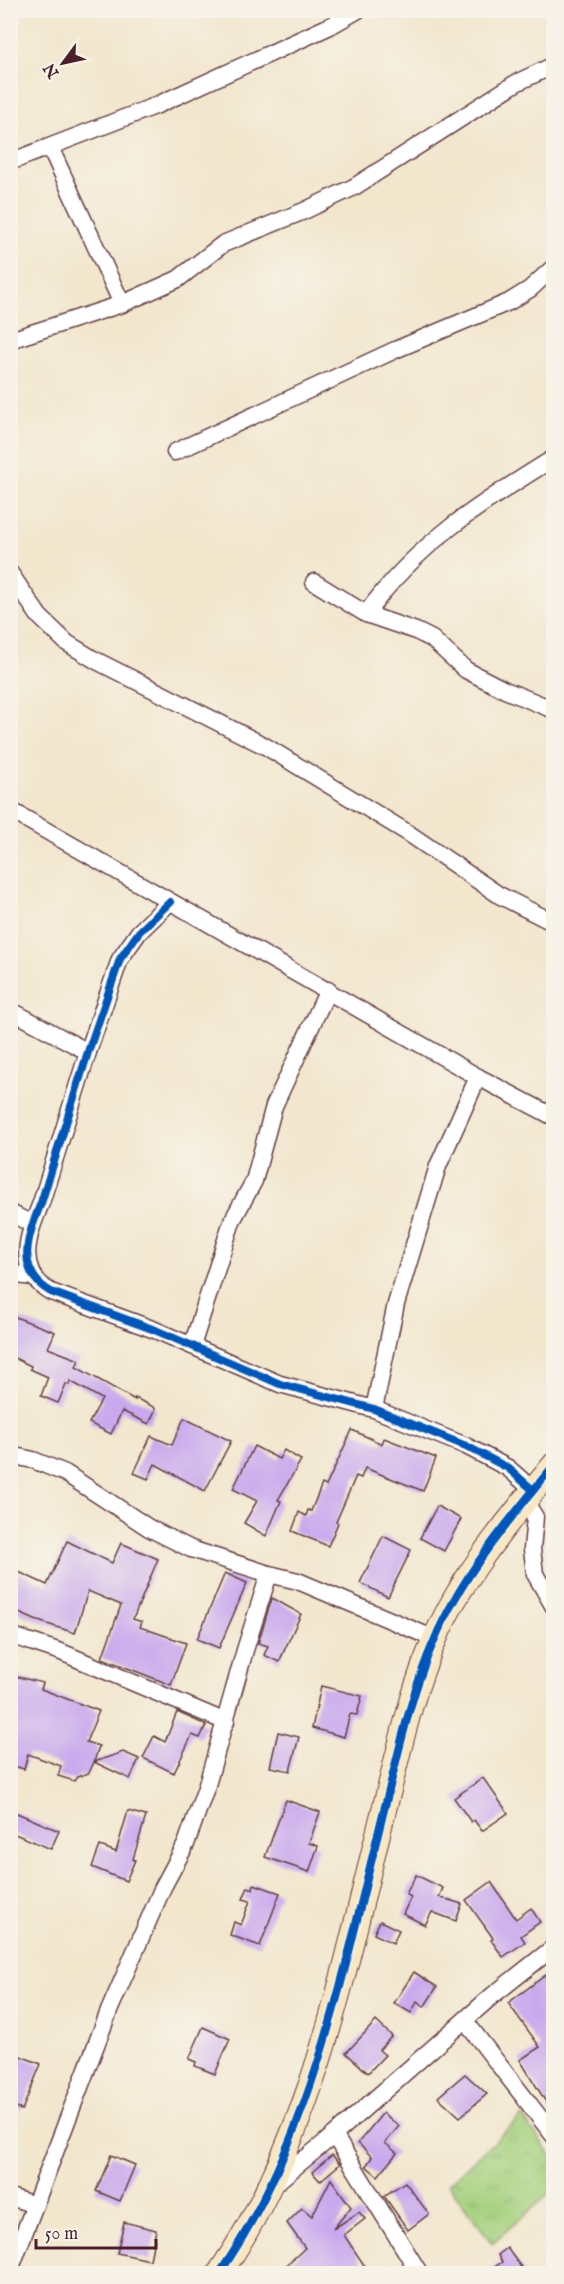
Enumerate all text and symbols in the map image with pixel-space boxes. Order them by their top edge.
north arrow [33,33,93,93]
text: N [40,59,65,82]
scale bar [36,2212,156,2250]
text: 50 m [45,2223,78,2246]

